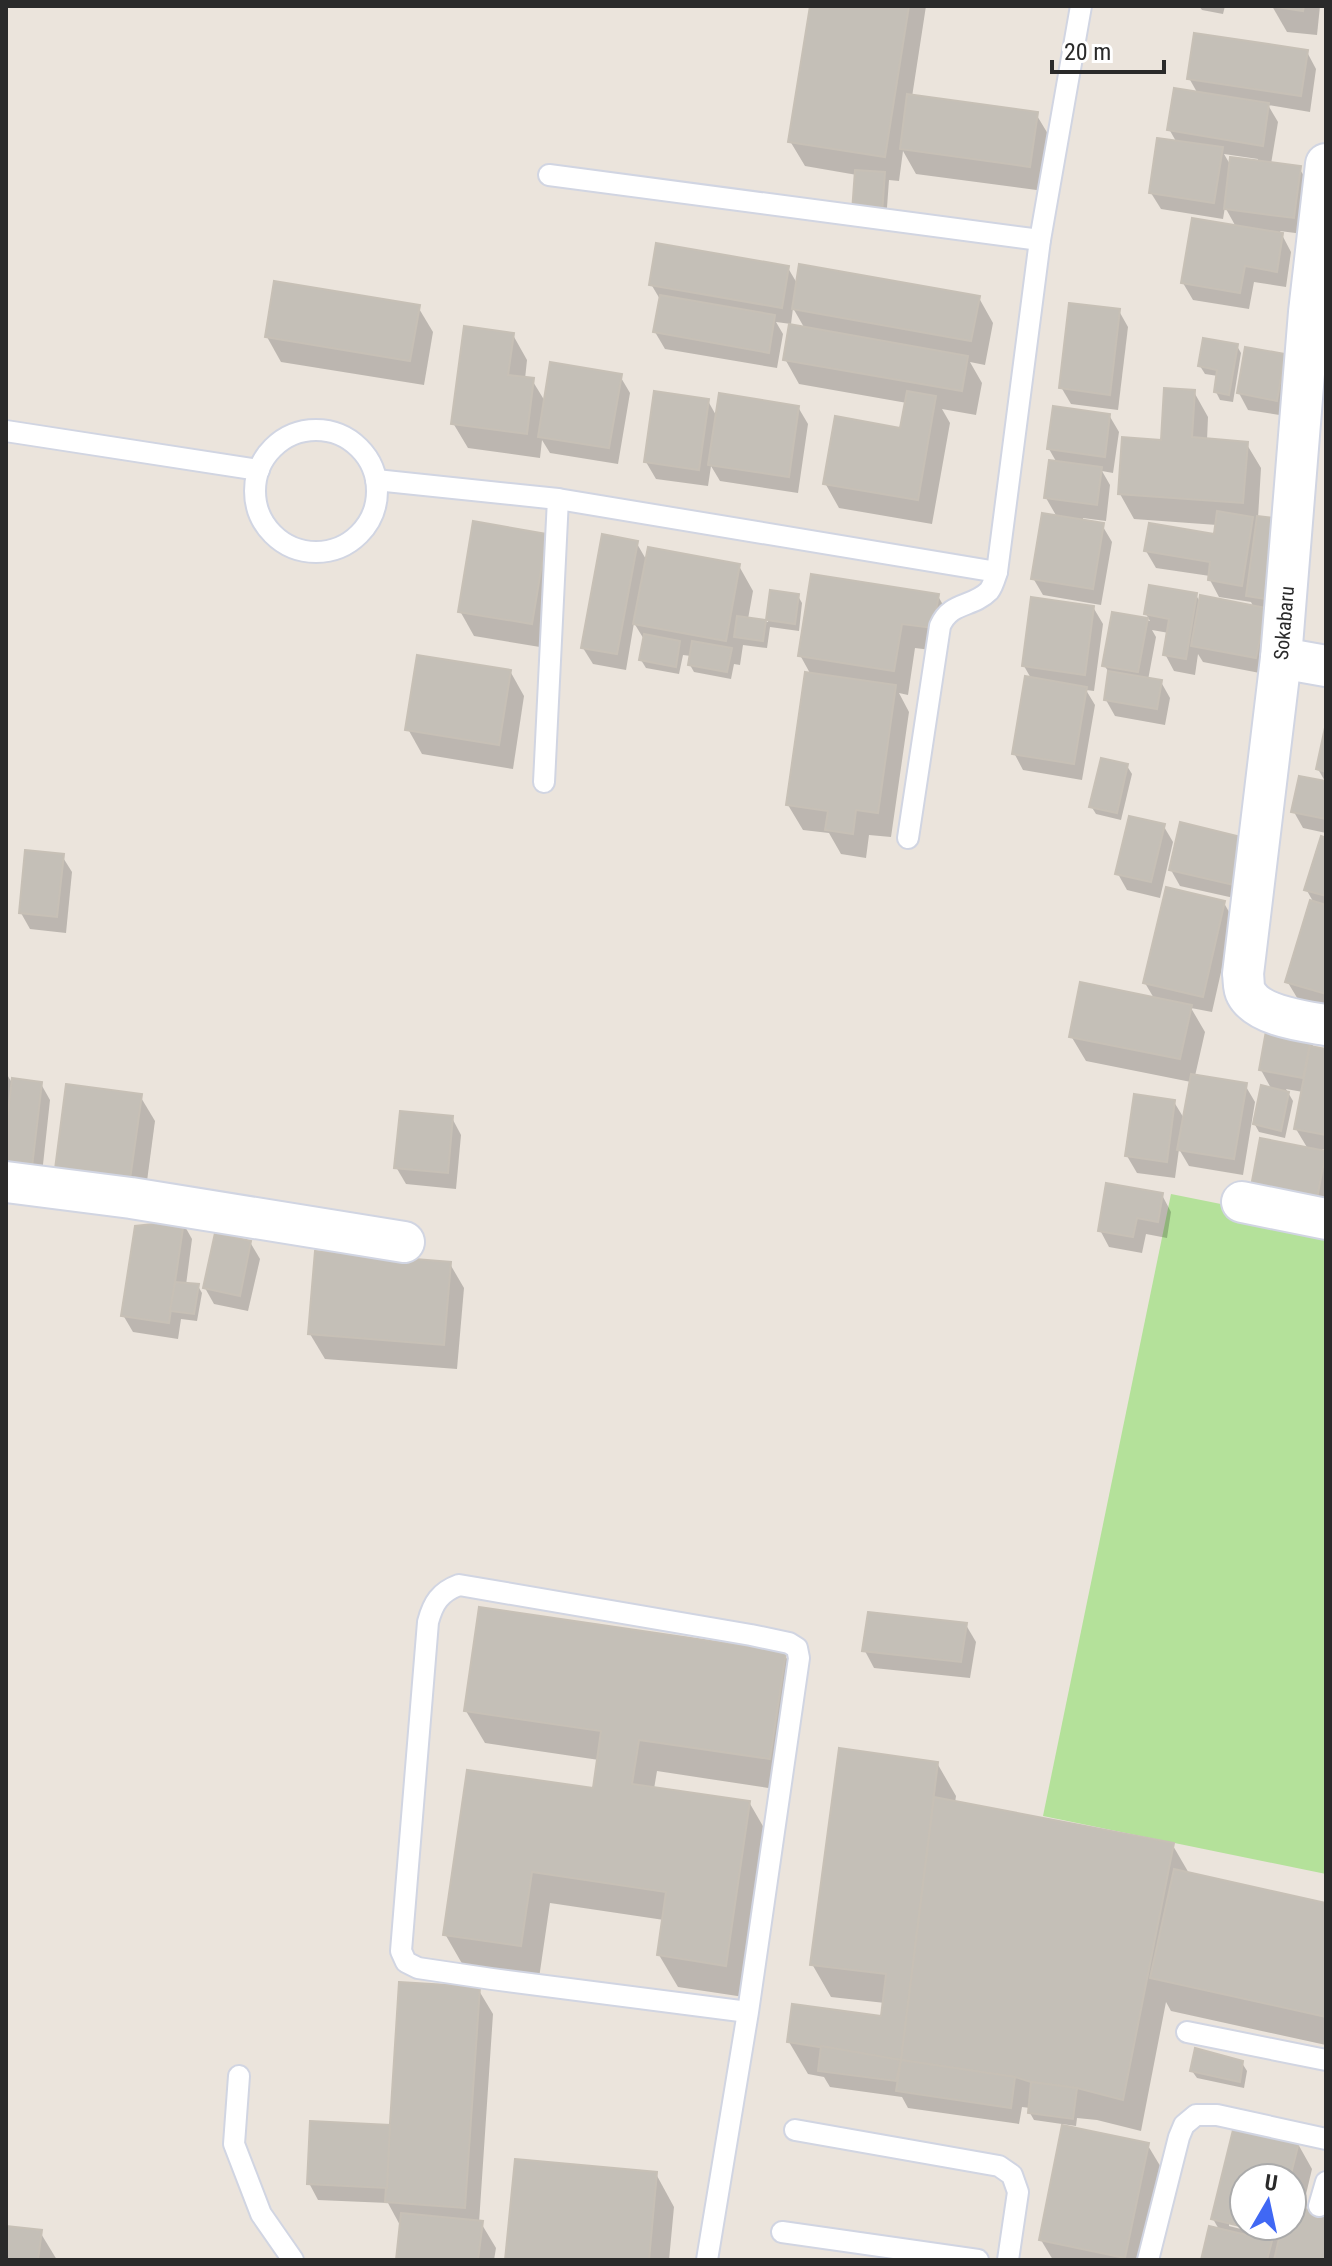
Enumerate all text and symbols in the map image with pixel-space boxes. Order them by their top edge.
scale bar [1052,24,1164,74]
text: 20 m [1064,38,1111,66]
street label: Sokabaru [1269,585,1299,661]
north arrow [1228,2162,1308,2242]
text: U [1263,2169,1279,2196]

